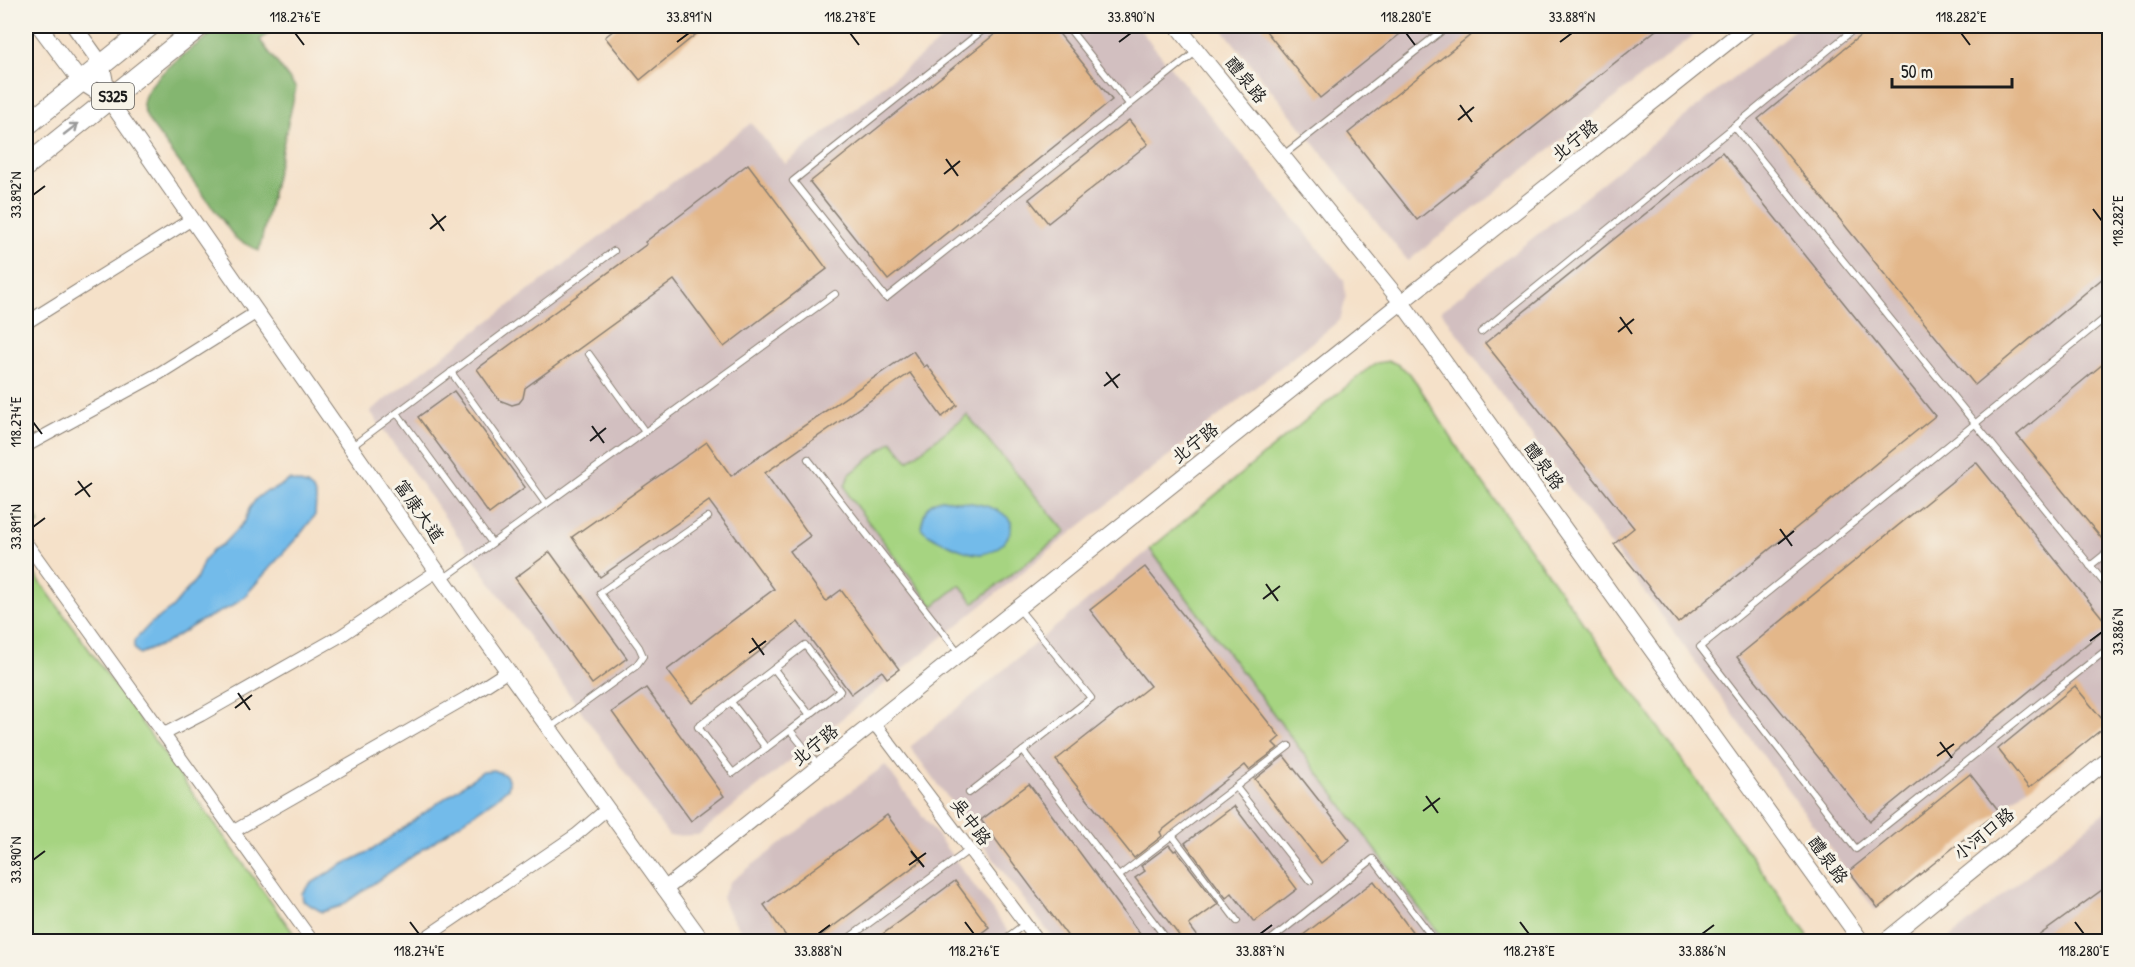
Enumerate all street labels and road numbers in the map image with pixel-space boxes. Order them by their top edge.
street label: 醴泉路 [1220,51,1273,109]
road number: S325 [92,83,134,109]
street label: 北宁路 [1546,113,1604,166]
street label: 北宁路 [1166,416,1224,469]
street label: 醴泉路 [1518,437,1570,495]
street label: 富康大道 [389,474,450,547]
street label: 北宁路 [786,718,844,771]
street label: 吴中路 [945,793,998,851]
street label: 小河口路 [1948,801,2020,866]
street label: 醴泉路 [1802,831,1854,889]

